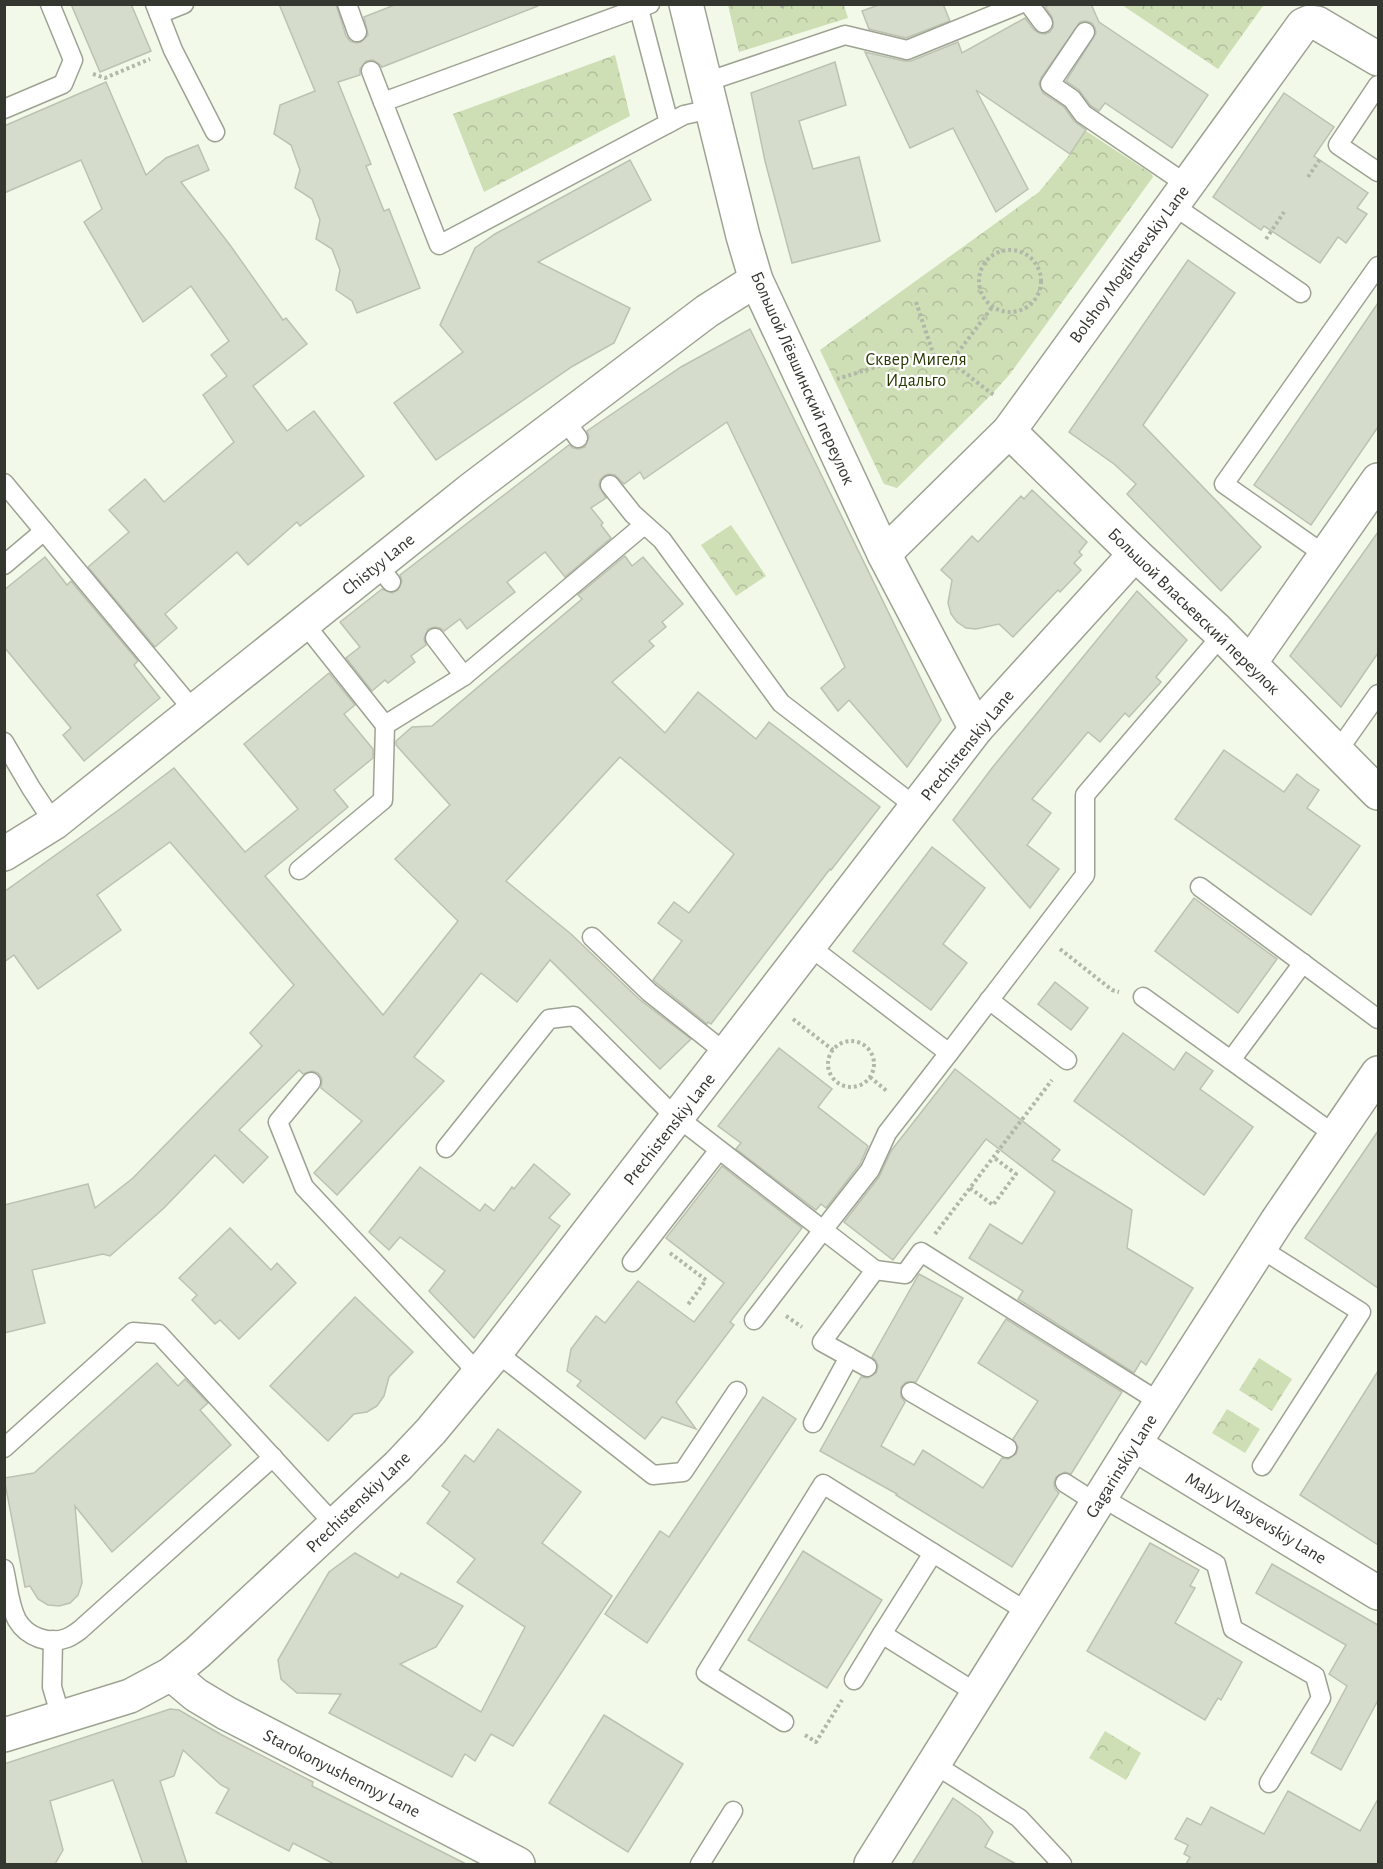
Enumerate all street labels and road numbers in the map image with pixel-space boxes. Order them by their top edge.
street label: Bolshoy Mogiltsevskiy Lane [1067,183,1193,347]
street label: Большой Лёвшинский переулок [747,269,858,488]
street label: Большой Власьевский переулок [1104,525,1283,699]
street label: Chistyy Lane [339,530,418,599]
street label: Prechistenskiy Lane [918,687,1018,804]
street label: Prechistenskiy Lane [621,1070,719,1189]
street label: Gagarinskiy Lane [1083,1412,1161,1521]
street label: Prechistenskiy Lane [303,1449,414,1557]
street label: Malyy Vlasyevskiy Lane [1182,1470,1329,1568]
street label: Starokonyushennyy Lane [260,1727,423,1821]

